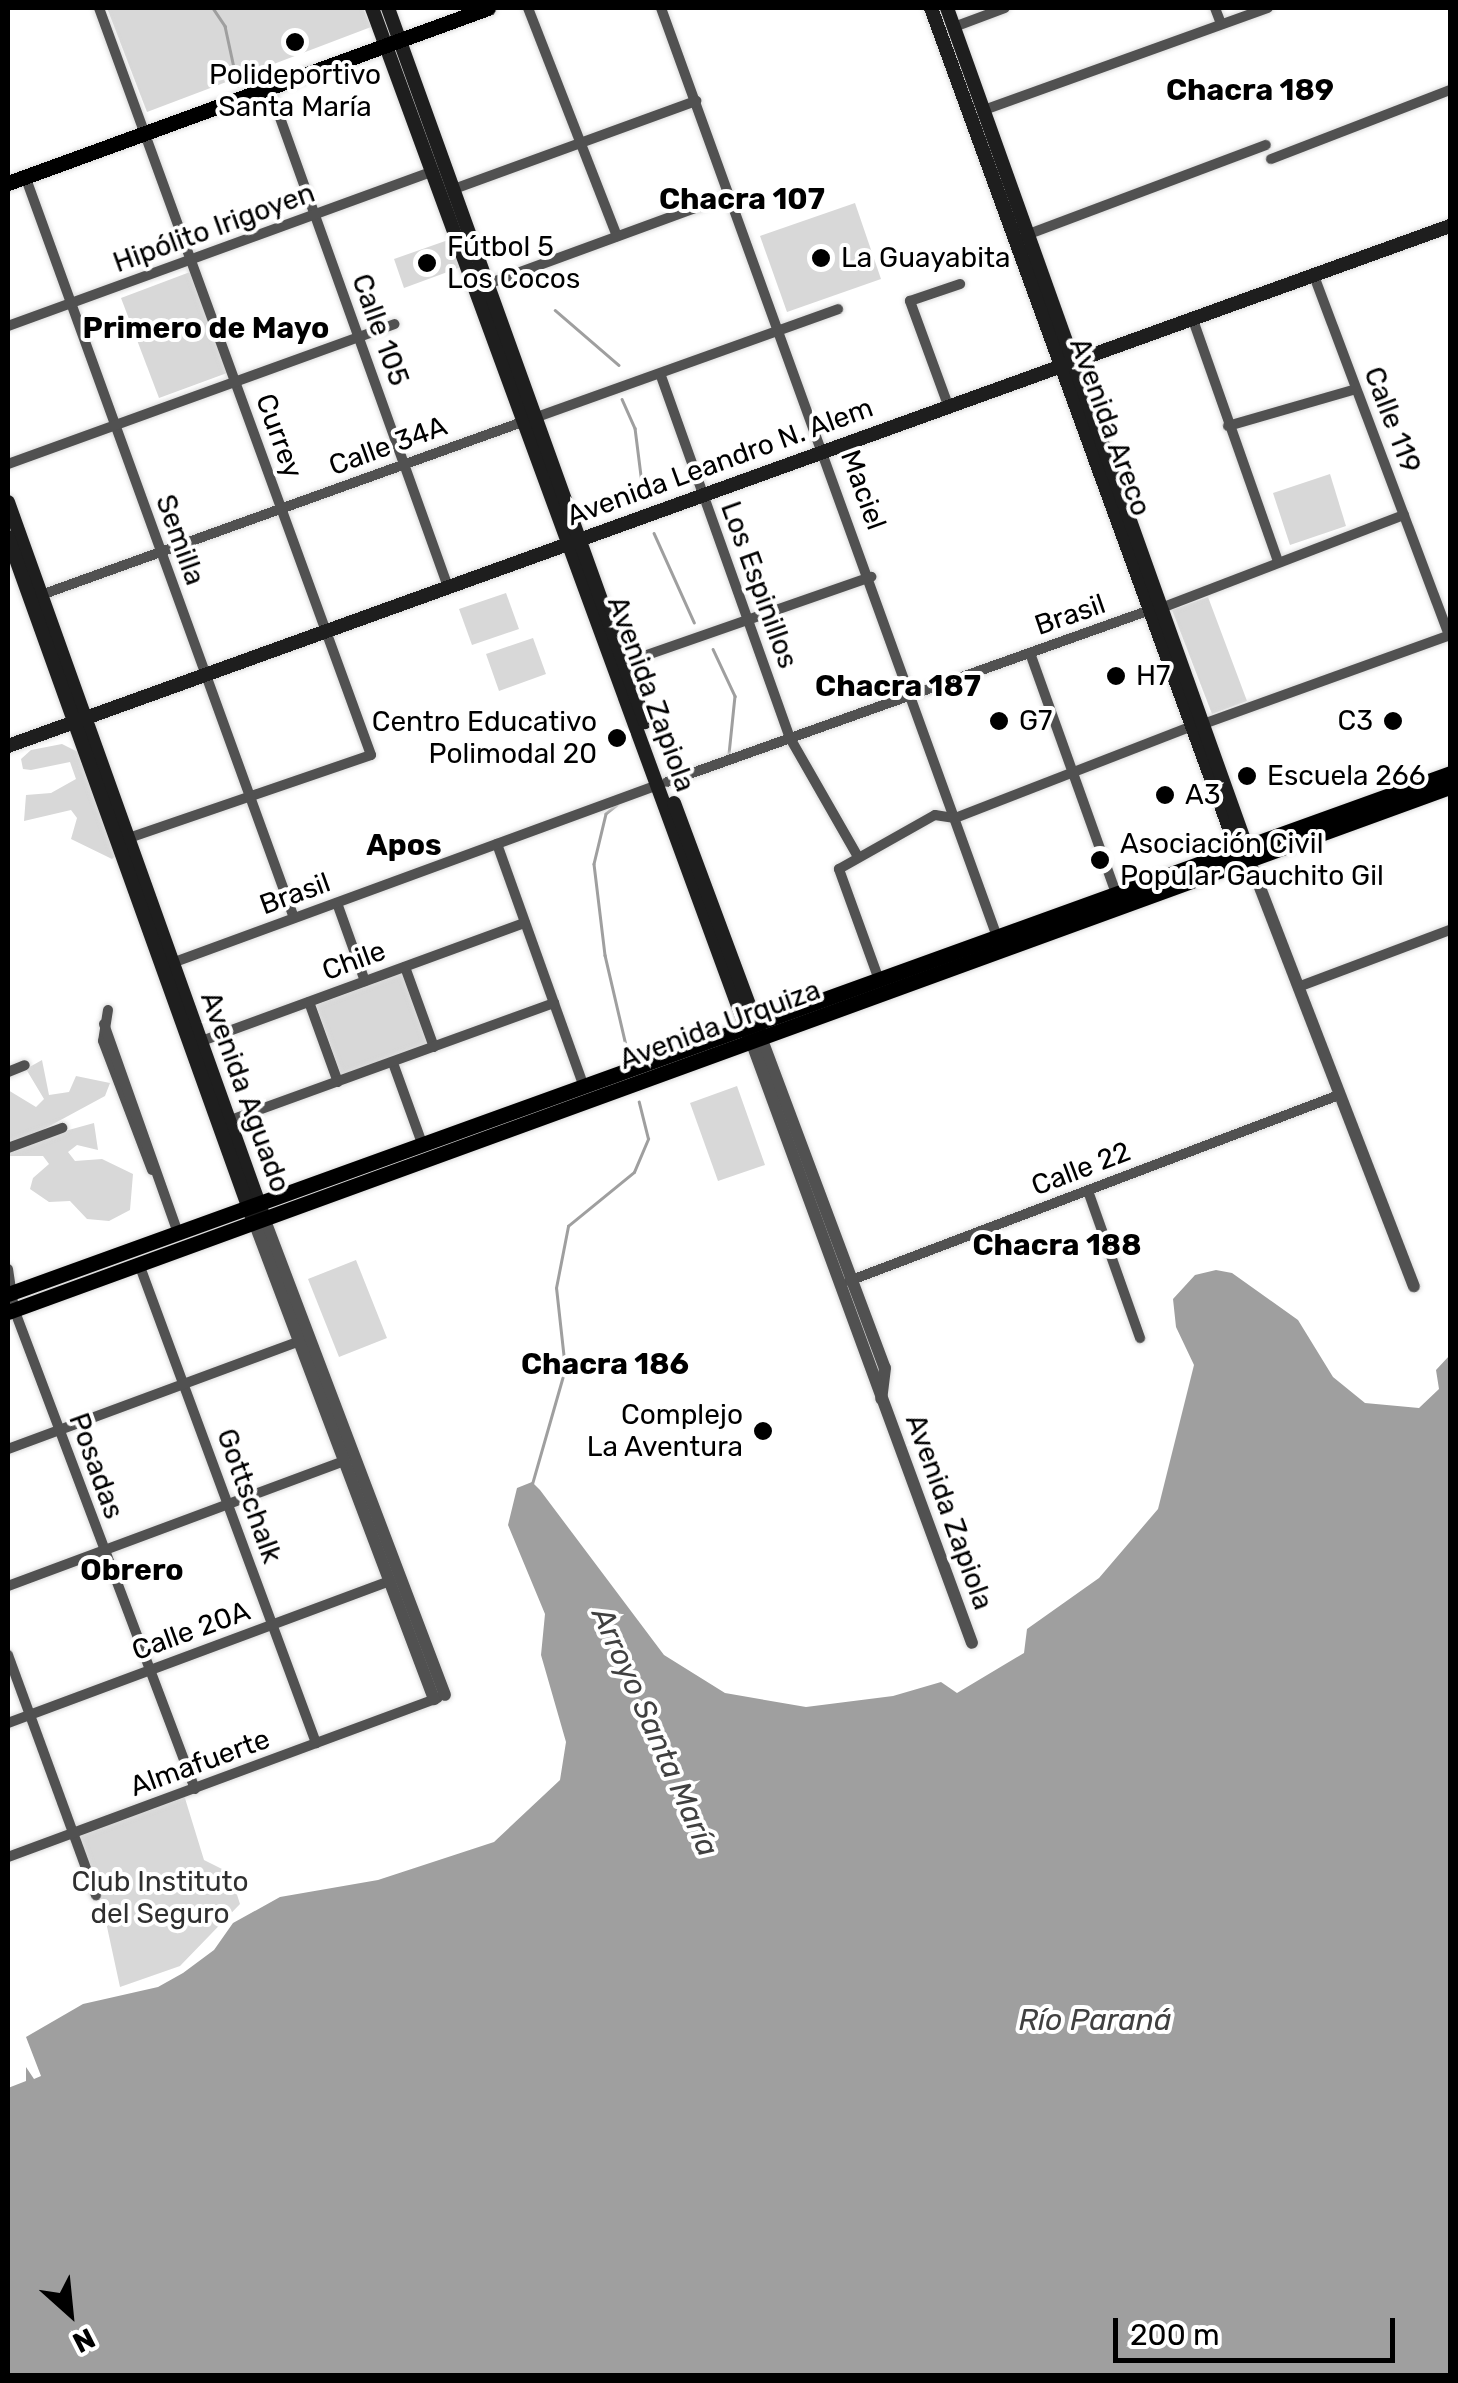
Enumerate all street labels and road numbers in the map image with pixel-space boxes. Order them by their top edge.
street label: Hipólito Irigoyen [109,176,319,280]
street label: Calle 105 [344,269,416,391]
street label: Avenida Areco [1062,333,1158,521]
street label: Calle 119 [1356,362,1428,478]
street label: Currey [248,389,310,483]
street label: Avenida Leandro N. Alem [562,391,878,533]
street label: Calle 34A [324,409,452,483]
street label: Maciel [833,446,893,534]
street label: Semilla [148,490,212,590]
street label: Los Espinillos [713,497,805,673]
street label: Brasil [1030,587,1110,643]
street label: Avenida Zapiola [600,592,702,796]
street label: Brasil [255,866,335,922]
street label: Chile [318,934,390,988]
street label: Avenida Urquiza [615,973,825,1077]
street label: Avenida Aguado [193,987,297,1197]
street label: Calle 22 [1027,1135,1135,1203]
street label: Posadas [61,1409,131,1523]
street label: Avenida Zapiola [898,1410,1000,1614]
street label: Gottschalk [209,1424,289,1568]
street label: Calle 20A [127,1594,255,1668]
street label: Almafuerte [125,1722,275,1804]

